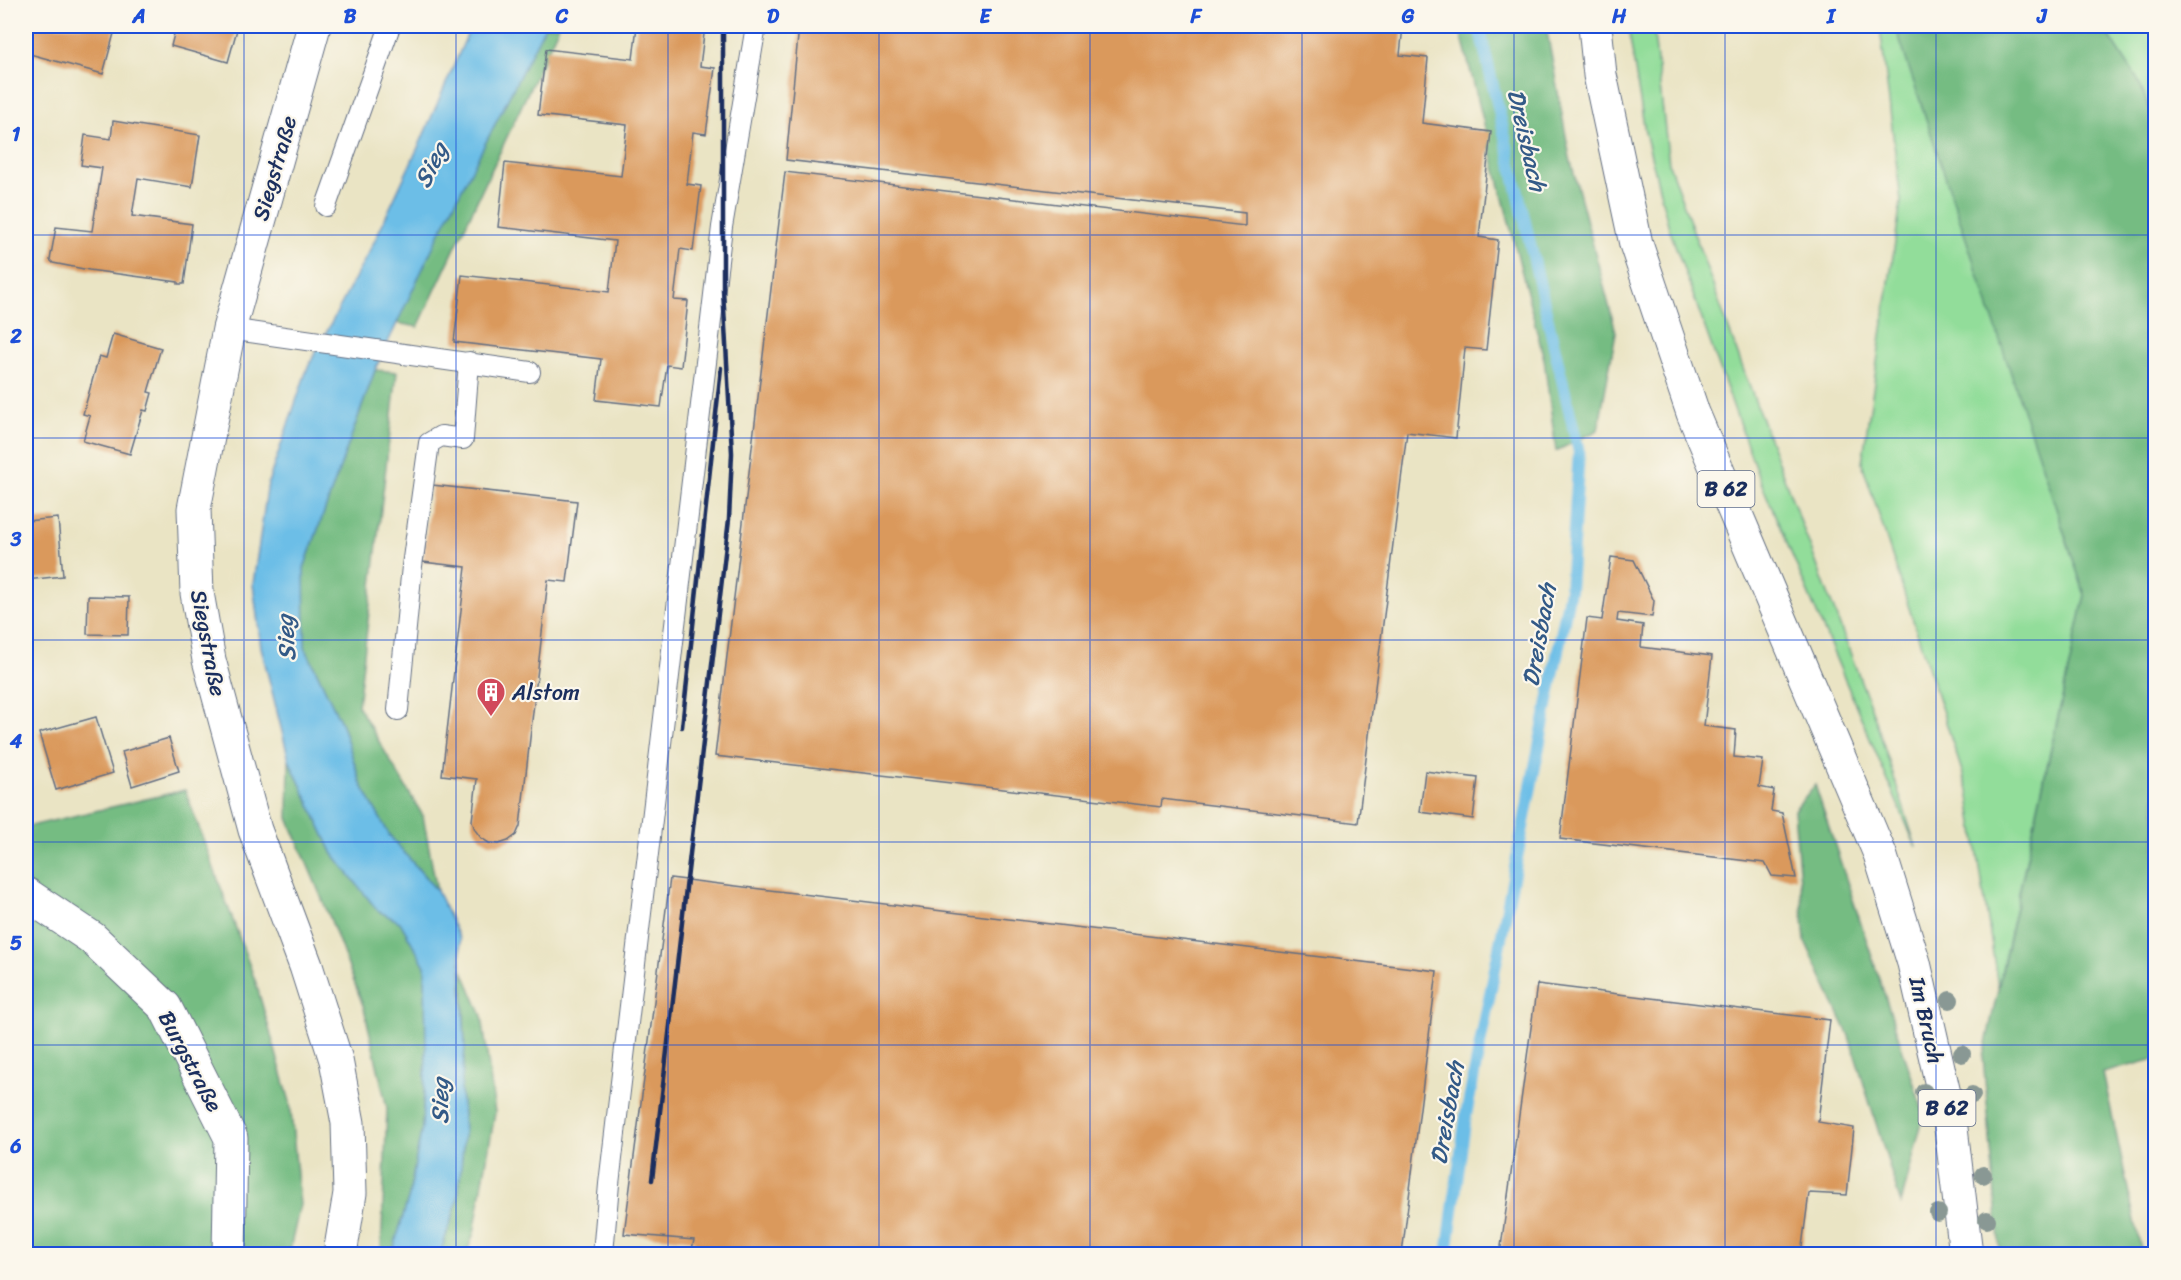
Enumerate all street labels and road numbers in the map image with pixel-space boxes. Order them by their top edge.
street label: Siegstraße [241,111,308,225]
road number: B 62 [1698,471,1754,507]
street label: Siegstraße [179,586,238,700]
street label: Im Bruch [1897,972,1955,1068]
street label: Burgstraße [147,1003,234,1119]
road number: B 62 [1918,1090,1976,1126]

